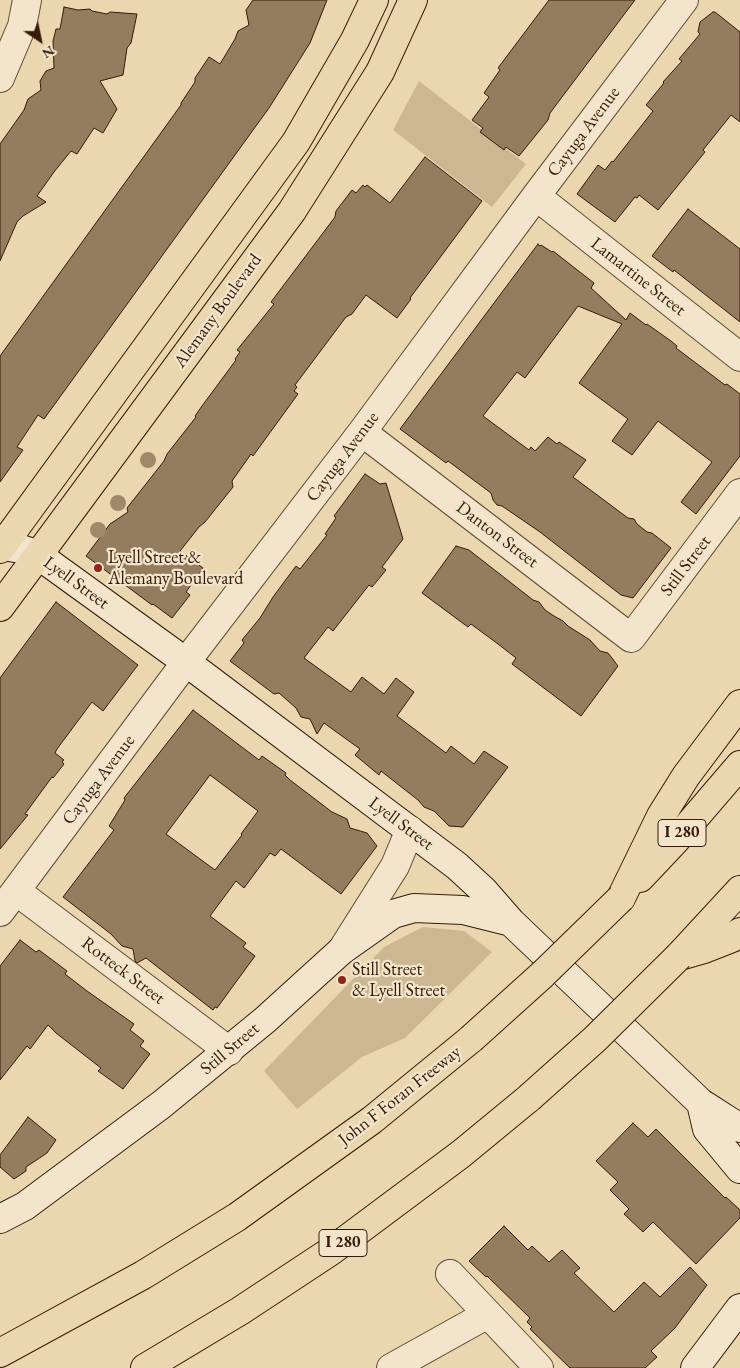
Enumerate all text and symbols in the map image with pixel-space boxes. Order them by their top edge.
north arrow [15,15,65,65]
text: N [39,42,58,63]
street label: Cayuga Avenue [543,83,625,181]
street label: Lamartine Street [586,233,690,321]
street label: Alemany Boulevard [169,250,267,372]
street label: Cayuga Avenue [302,408,384,506]
street label: Danton Street [452,497,542,573]
street label: Still Street [656,531,716,601]
place label: Lyell Street & Alemany Boulevard [108,547,243,590]
street label: Lyell Street [39,552,113,614]
marker: Lyell Street & Alemany Boulevard [92,562,104,574]
street label: Cayuga Avenue [58,731,140,829]
street label: Lyell Street [364,793,438,855]
road number: I 280 [658,820,706,846]
street label: Rotteck Street [77,933,169,1009]
place label: Still Street & Lyell Street [352,959,445,1002]
marker: Still Street & Lyell Street [336,974,348,986]
street label: Still Street [196,1018,264,1080]
street label: John F Foran Freeway [334,1041,466,1151]
road number: I 280 [319,1230,367,1256]

